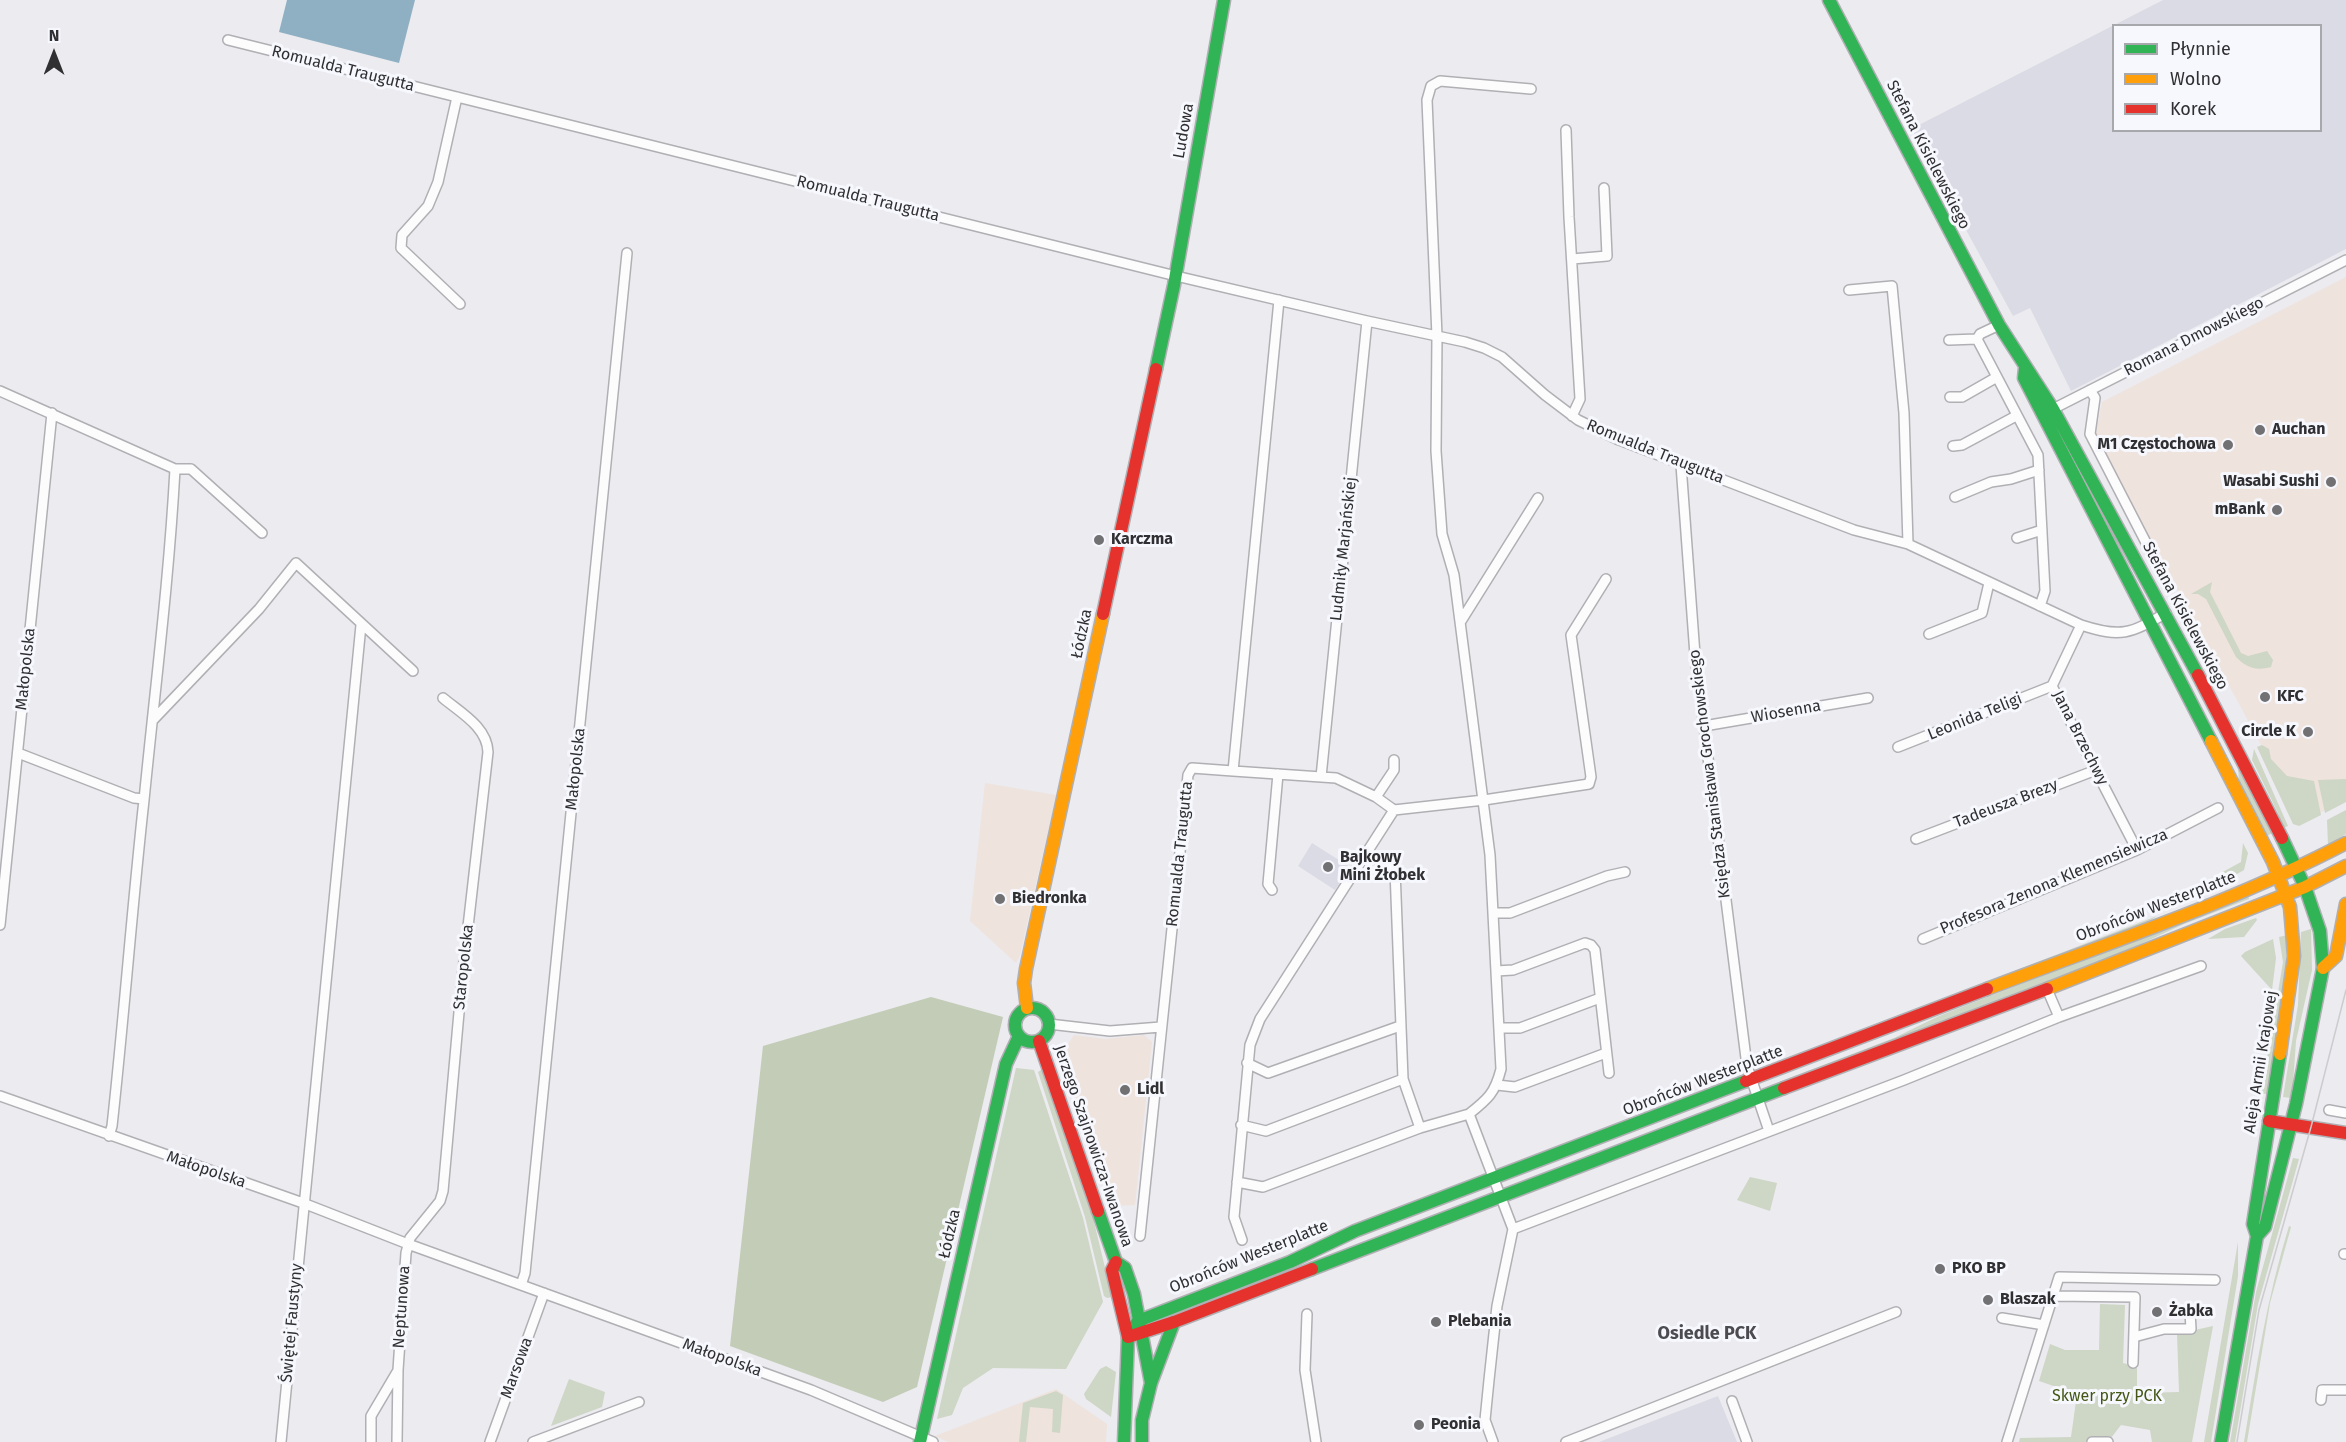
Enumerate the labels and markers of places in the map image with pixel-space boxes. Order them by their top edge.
place label: Auchan [2272,420,2325,440]
marker: Auchan [2253,423,2267,437]
place label: M1 Częstochowa [2098,435,2216,455]
marker: M1 Częstochowa [2221,438,2235,452]
place label: Wasabi Sushi [2223,472,2319,492]
marker: Wasabi Sushi [2324,475,2338,489]
place label: mBank [2215,500,2265,520]
marker: mBank [2270,503,2284,517]
place label: Karczma [1111,530,1173,550]
marker: Karczma [1092,533,1106,547]
place label: KFC [2277,687,2304,707]
marker: KFC [2258,690,2272,704]
place label: Circle K [2241,722,2296,742]
marker: Circle K [2301,725,2315,739]
place label: Bajkowy Mini Żłobek [1340,848,1425,886]
marker: Bajkowy Mini Żłobek [1321,860,1335,874]
place label: Biedronka [1012,889,1087,909]
marker: Biedronka [993,892,1007,906]
place label: Lidl [1137,1080,1164,1100]
marker: Lidl [1118,1083,1132,1097]
place label: PKO BP [1952,1259,2006,1279]
marker: PKO BP [1933,1262,1947,1276]
place label: Blaszak [2000,1290,2056,1310]
marker: Blaszak [1981,1293,1995,1307]
place label: Żabka [2169,1302,2213,1322]
marker: Żabka [2150,1305,2164,1319]
place label: Plebania [1448,1312,1512,1332]
marker: Plebania [1429,1315,1443,1329]
place label: Peonia [1431,1415,1481,1435]
marker: Peonia [1412,1418,1426,1432]

